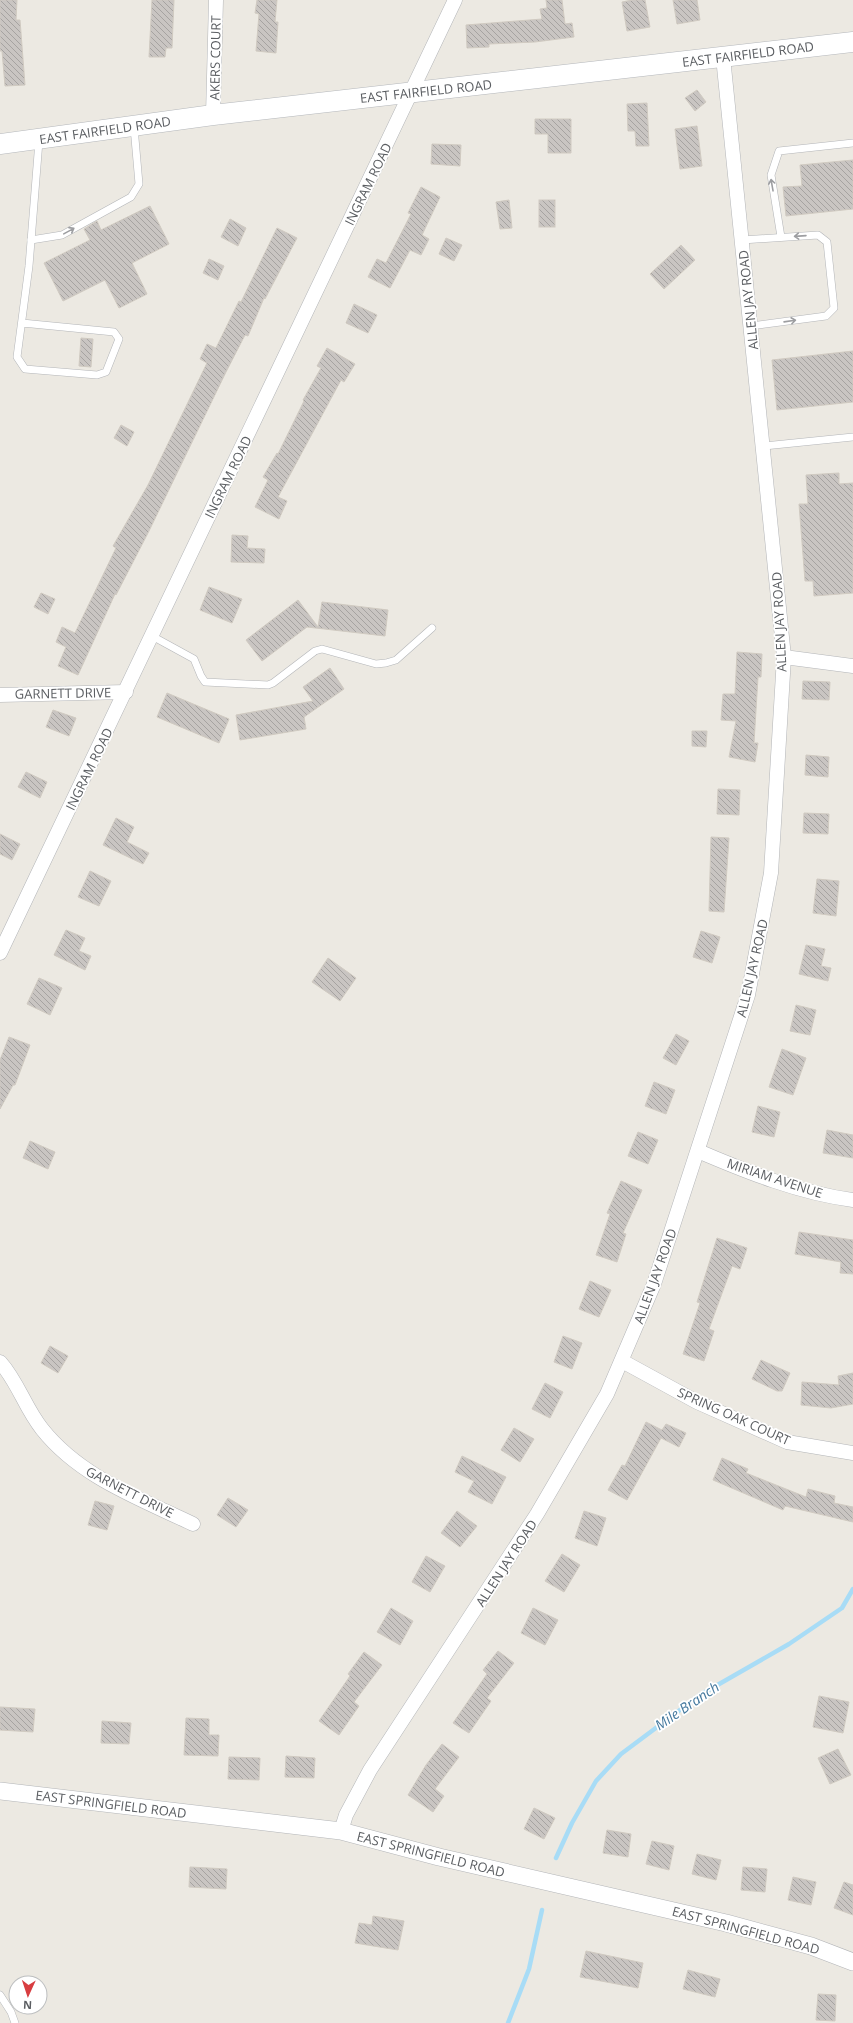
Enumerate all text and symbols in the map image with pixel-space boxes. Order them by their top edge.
street label: AKERS COURT [205,15,225,101]
street label: EAST FAIRFIELD ROAD [681,37,815,71]
street label: EAST FAIRFIELD ROAD [359,75,493,107]
street label: EAST FAIRFIELD ROAD [38,112,172,148]
street label: INGRAM ROAD [340,140,396,228]
one-way arrow [768,179,776,192]
one-way arrow [63,226,75,234]
one-way arrow [794,233,807,240]
street label: ALLEN JAY ROAD [734,249,762,351]
one-way arrow [783,317,796,325]
street label: INGRAM ROAD [200,433,256,521]
street label: ALLEN JAY ROAD [767,571,791,673]
street label: GARNETT DRIVE [15,683,111,703]
street label: INGRAM ROAD [61,725,117,813]
street label: ALLEN JAY ROAD [732,917,772,1019]
street label: MIRIAM AVENUE [725,1154,825,1202]
street label: ALLEN JAY ROAD [629,1226,681,1326]
street label: SPRING OAK COURT [675,1383,794,1449]
street label: GARNETT DRIVE [83,1462,177,1522]
street label: ALLEN JAY ROAD [471,1516,541,1610]
water label: Mile Branch [651,1677,723,1734]
street label: EAST SPRINGFIELD ROAD [35,1786,187,1822]
street label: EAST SPRINGFIELD ROAD [355,1827,507,1881]
street label: EAST SPRINGFIELD ROAD [670,1902,822,1958]
north arrow [8,1975,48,2015]
text: N [23,1998,32,2013]

